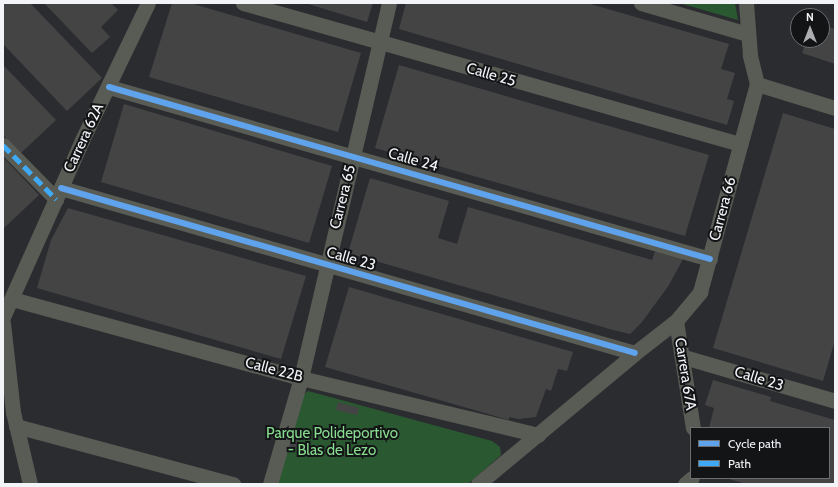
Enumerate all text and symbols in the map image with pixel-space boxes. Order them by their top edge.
north arrow [790,8,830,48]
text: N [806,10,814,24]
street label: Calle 25 [464,59,518,91]
street label: Carrera 62A [60,101,108,175]
street label: Calle 24 [386,144,440,176]
street label: Carrera 65 [326,163,360,231]
street label: Carrera 66 [706,175,740,243]
street label: Calle 23 [324,243,378,275]
street label: Carrera 67A [670,336,700,412]
street label: Calle 22B [243,354,305,386]
street label: Calle 23 [732,363,786,395]
park label: Parque Polideportivo - Blas de Lezo [266,424,398,459]
legend [690,427,830,479]
text: Cycle path [728,436,781,451]
text: Path [728,456,751,471]

